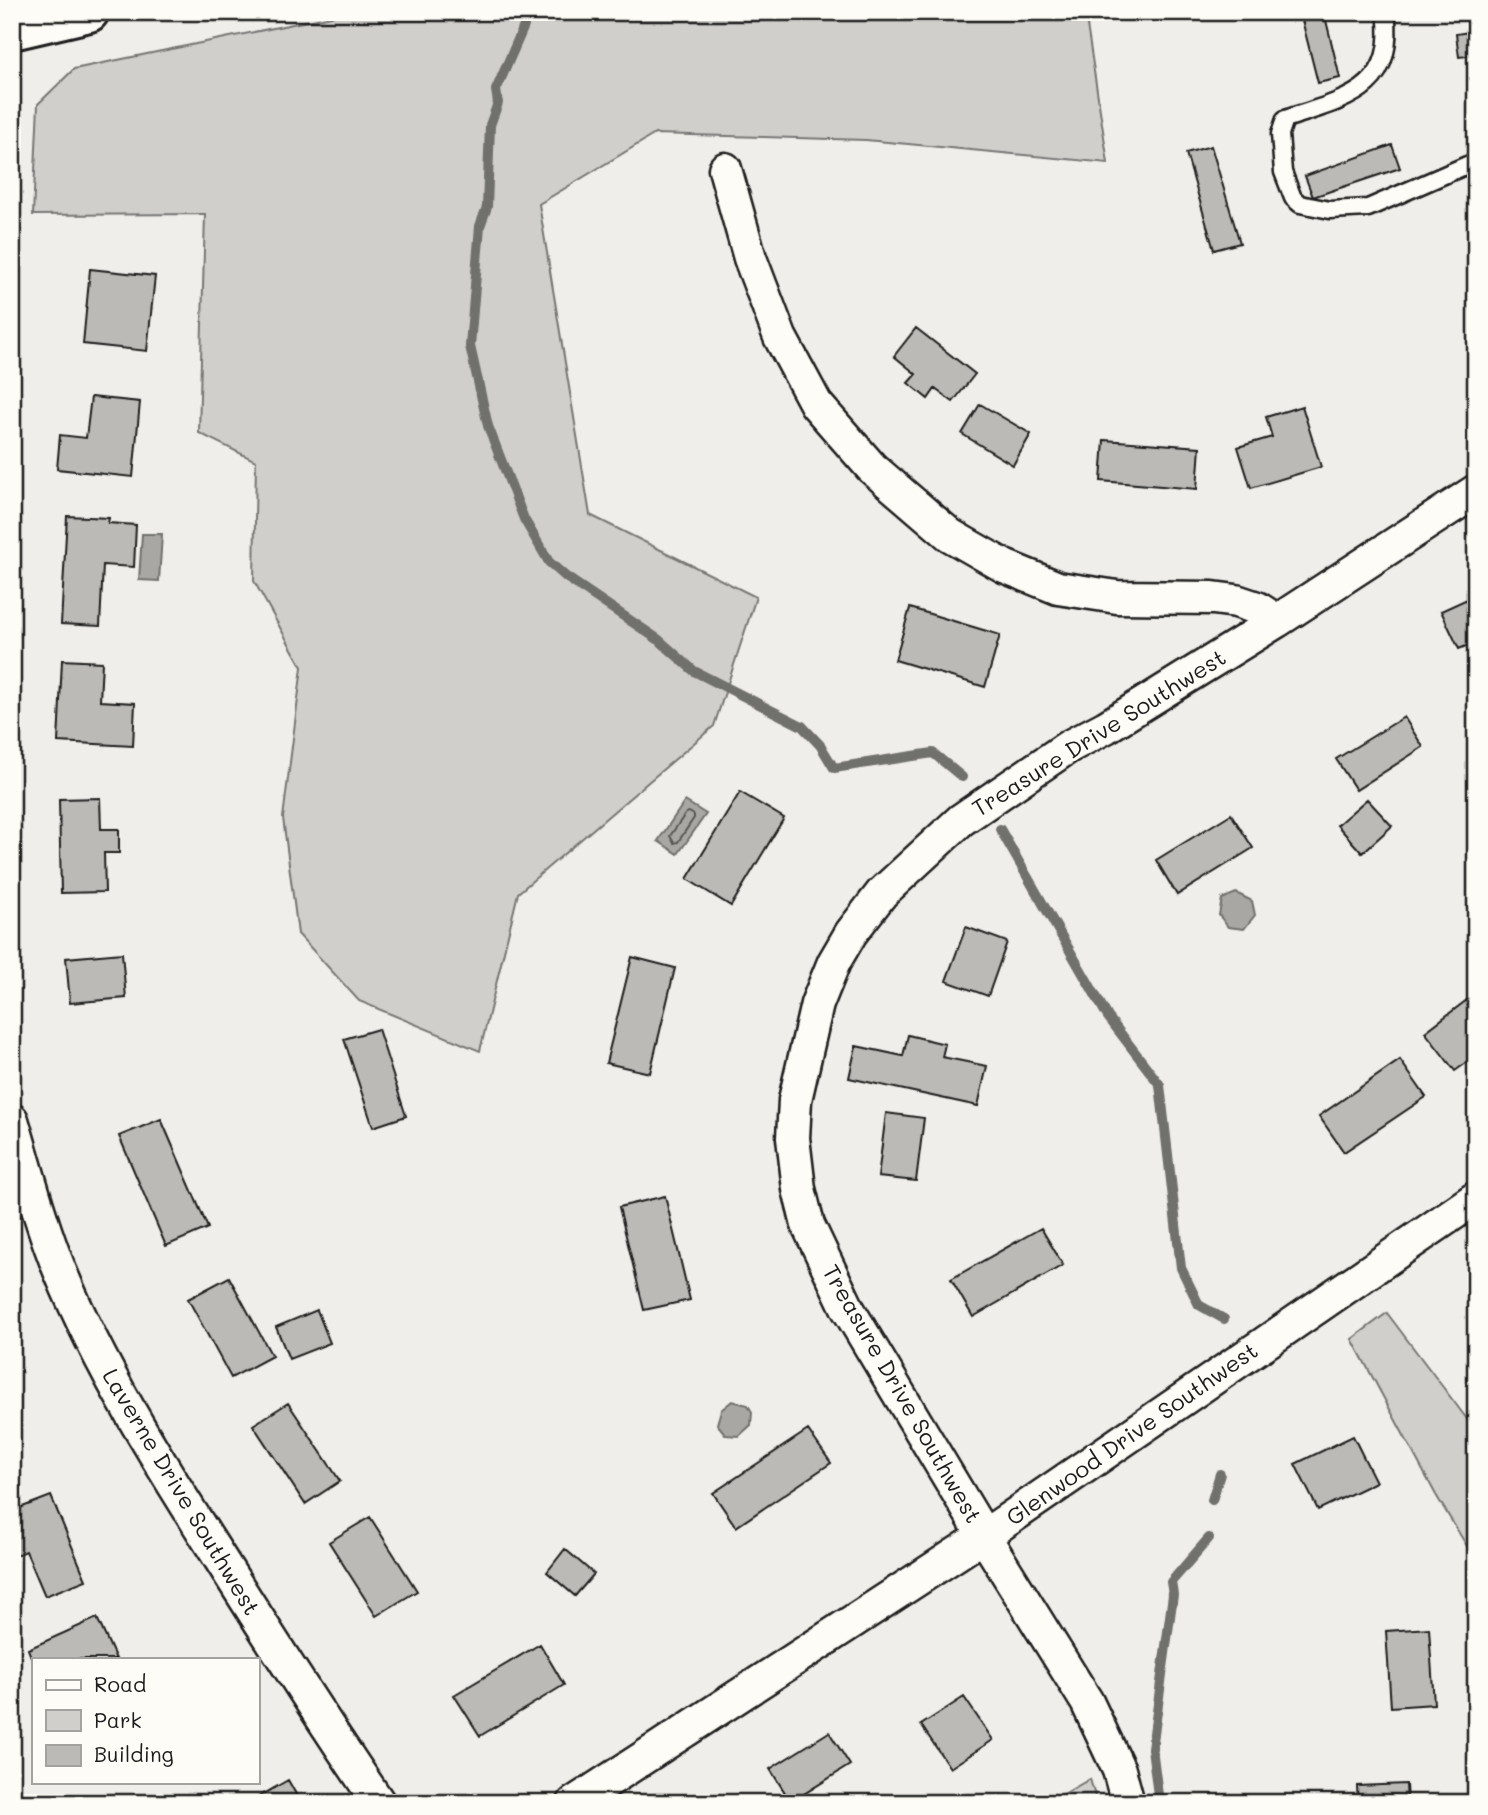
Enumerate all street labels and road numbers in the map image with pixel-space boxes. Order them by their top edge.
street label: Treasure Drive Southwest [966,642,1231,823]
street label: Treasure Drive Southwest [816,1259,989,1528]
street label: Glenwood Drive Southwest [1000,1335,1263,1532]
street label: Laverne Drive Southwest [96,1363,267,1620]

